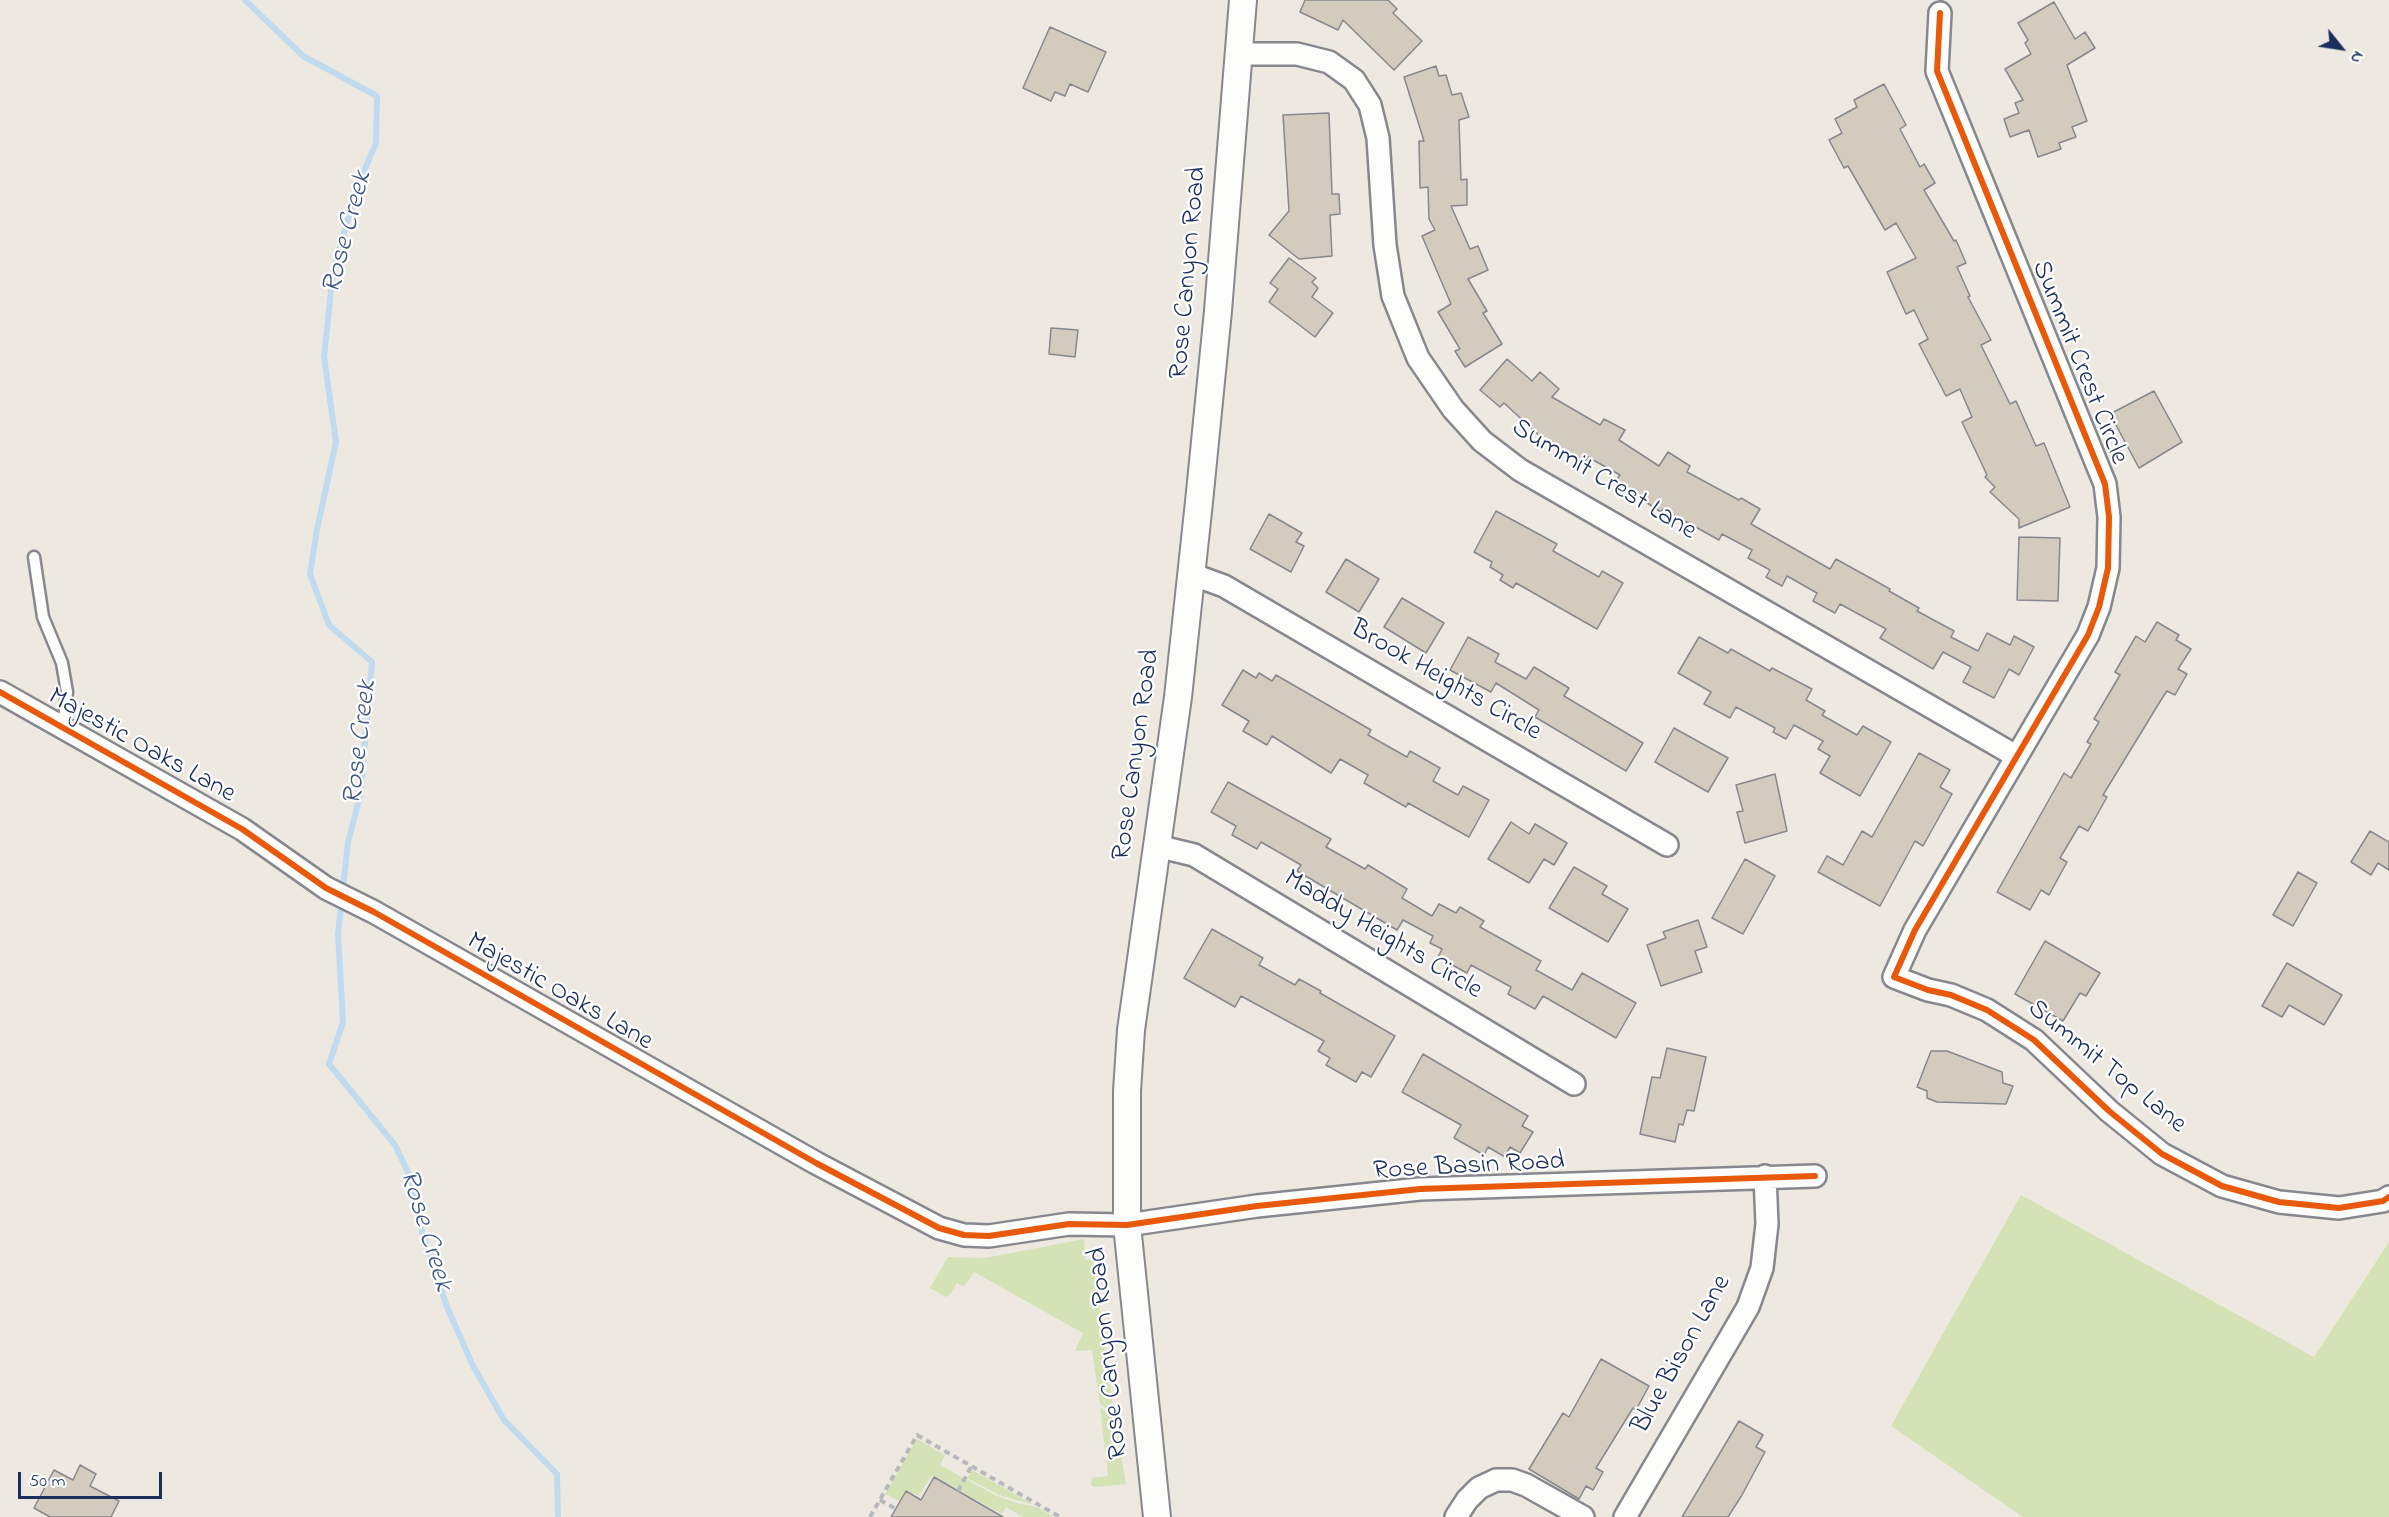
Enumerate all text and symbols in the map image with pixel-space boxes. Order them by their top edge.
north arrow [2311,18,2371,78]
text: N [2343,46,2370,68]
street label: Rose Canyon Road [1165,166,1215,380]
water label: Rose Creek [317,168,381,298]
street label: Summit Crest Circle [2022,256,2134,470]
street label: Summit Crest Lane [1505,413,1701,549]
street label: Brook Heights Circle [1344,614,1546,750]
street label: Rose Canyon Road [1107,647,1169,863]
water label: Rose Creek [338,679,386,807]
street label: Majestic Oaks Lane [42,682,240,812]
street label: Maddy Heights Circle [1277,864,1487,1008]
street label: Majestic Oaks Lane [460,927,658,1059]
street label: Summit Top Lane [2020,994,2192,1142]
street label: Rose Basin Road [1372,1147,1566,1189]
water label: Rose Creek [390,1166,458,1296]
street label: Rose Canyon Road [1083,1245,1137,1461]
street label: Blue Bison Lane [1626,1270,1740,1440]
scale bar [21,1460,165,1498]
text: 50 m [29,1469,66,1495]

